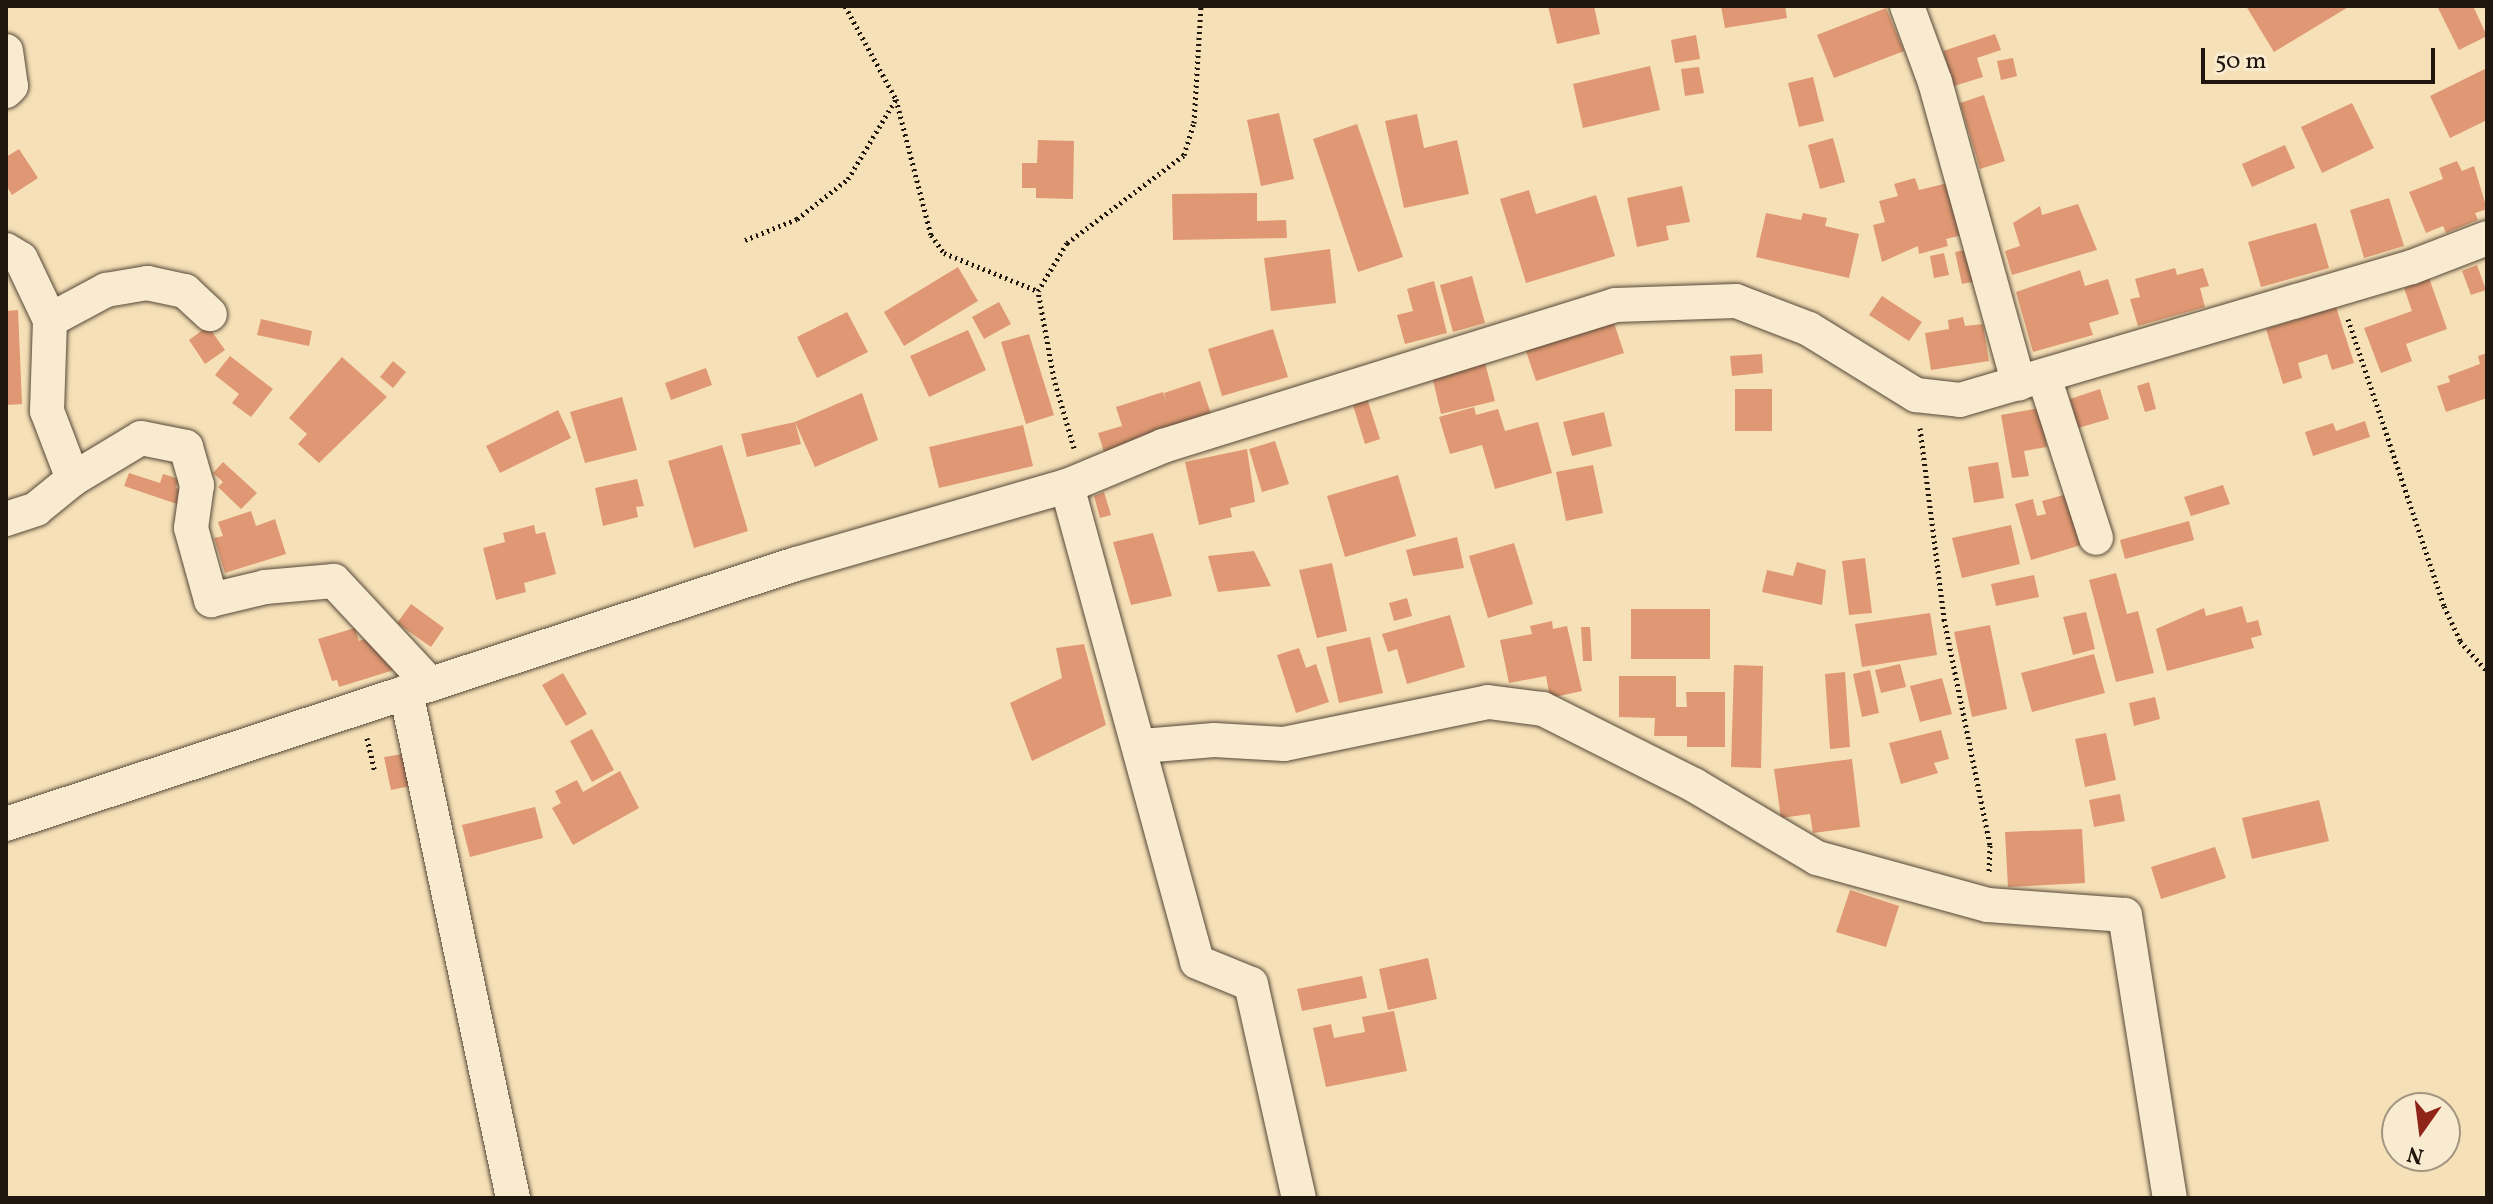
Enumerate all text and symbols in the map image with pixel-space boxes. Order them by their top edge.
scale bar [2205,32,2439,82]
text: 50 m [2215,45,2267,79]
north arrow [2381,1092,2461,1172]
text: N [2404,1137,2427,1171]

